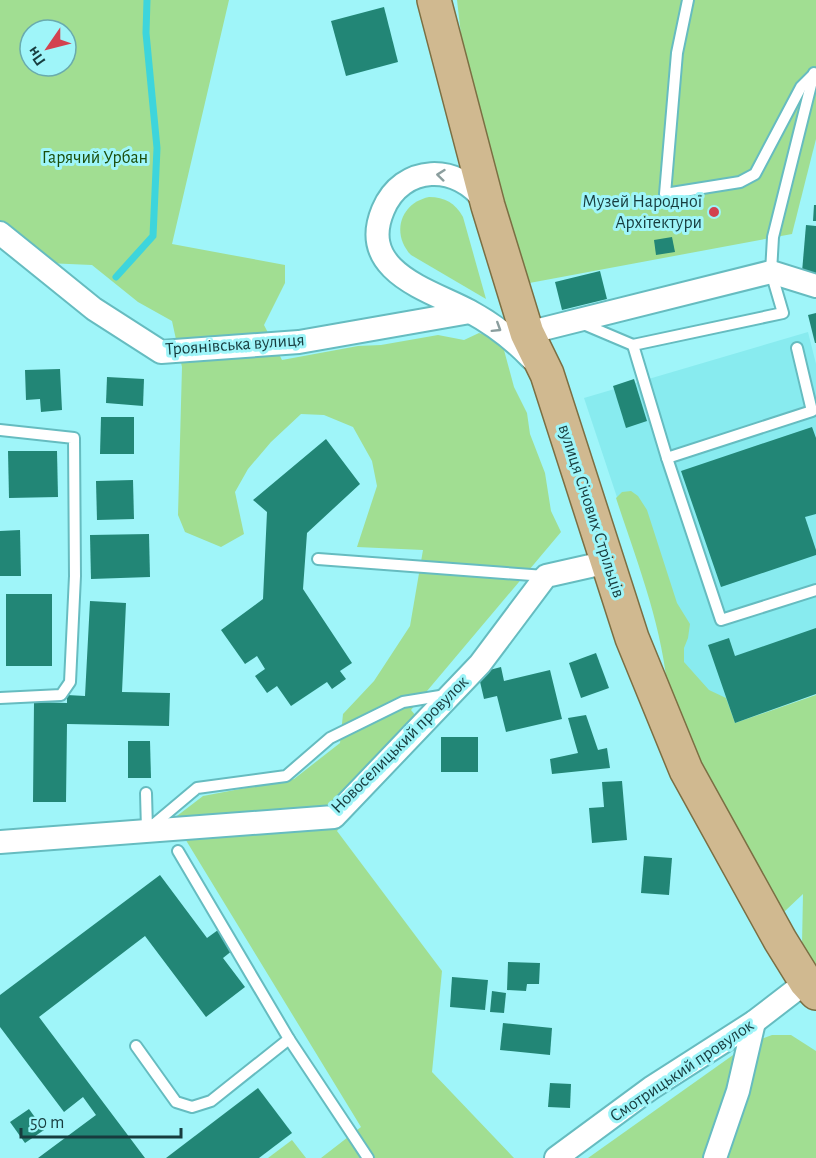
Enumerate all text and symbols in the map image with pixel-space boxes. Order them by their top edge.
north arrow [18,18,78,78]
text: Пн [24,43,49,69]
park label: Гарячий Урбан [42,148,148,167]
one-way arrow [437,169,446,182]
place label: Музей Народної Архітектури [582,193,702,232]
marker: Музей Народної Архітектури [707,205,721,219]
one-way arrow [491,321,501,333]
street label: Троянівська вулиця [165,331,305,359]
street label: вулиця Січових Стрільців [554,422,628,600]
street label: Новоселицький провулок [328,672,473,817]
street label: Смотрицький провулок [607,1016,758,1126]
scale bar [21,1101,182,1139]
text: 50 m [30,1114,64,1132]

